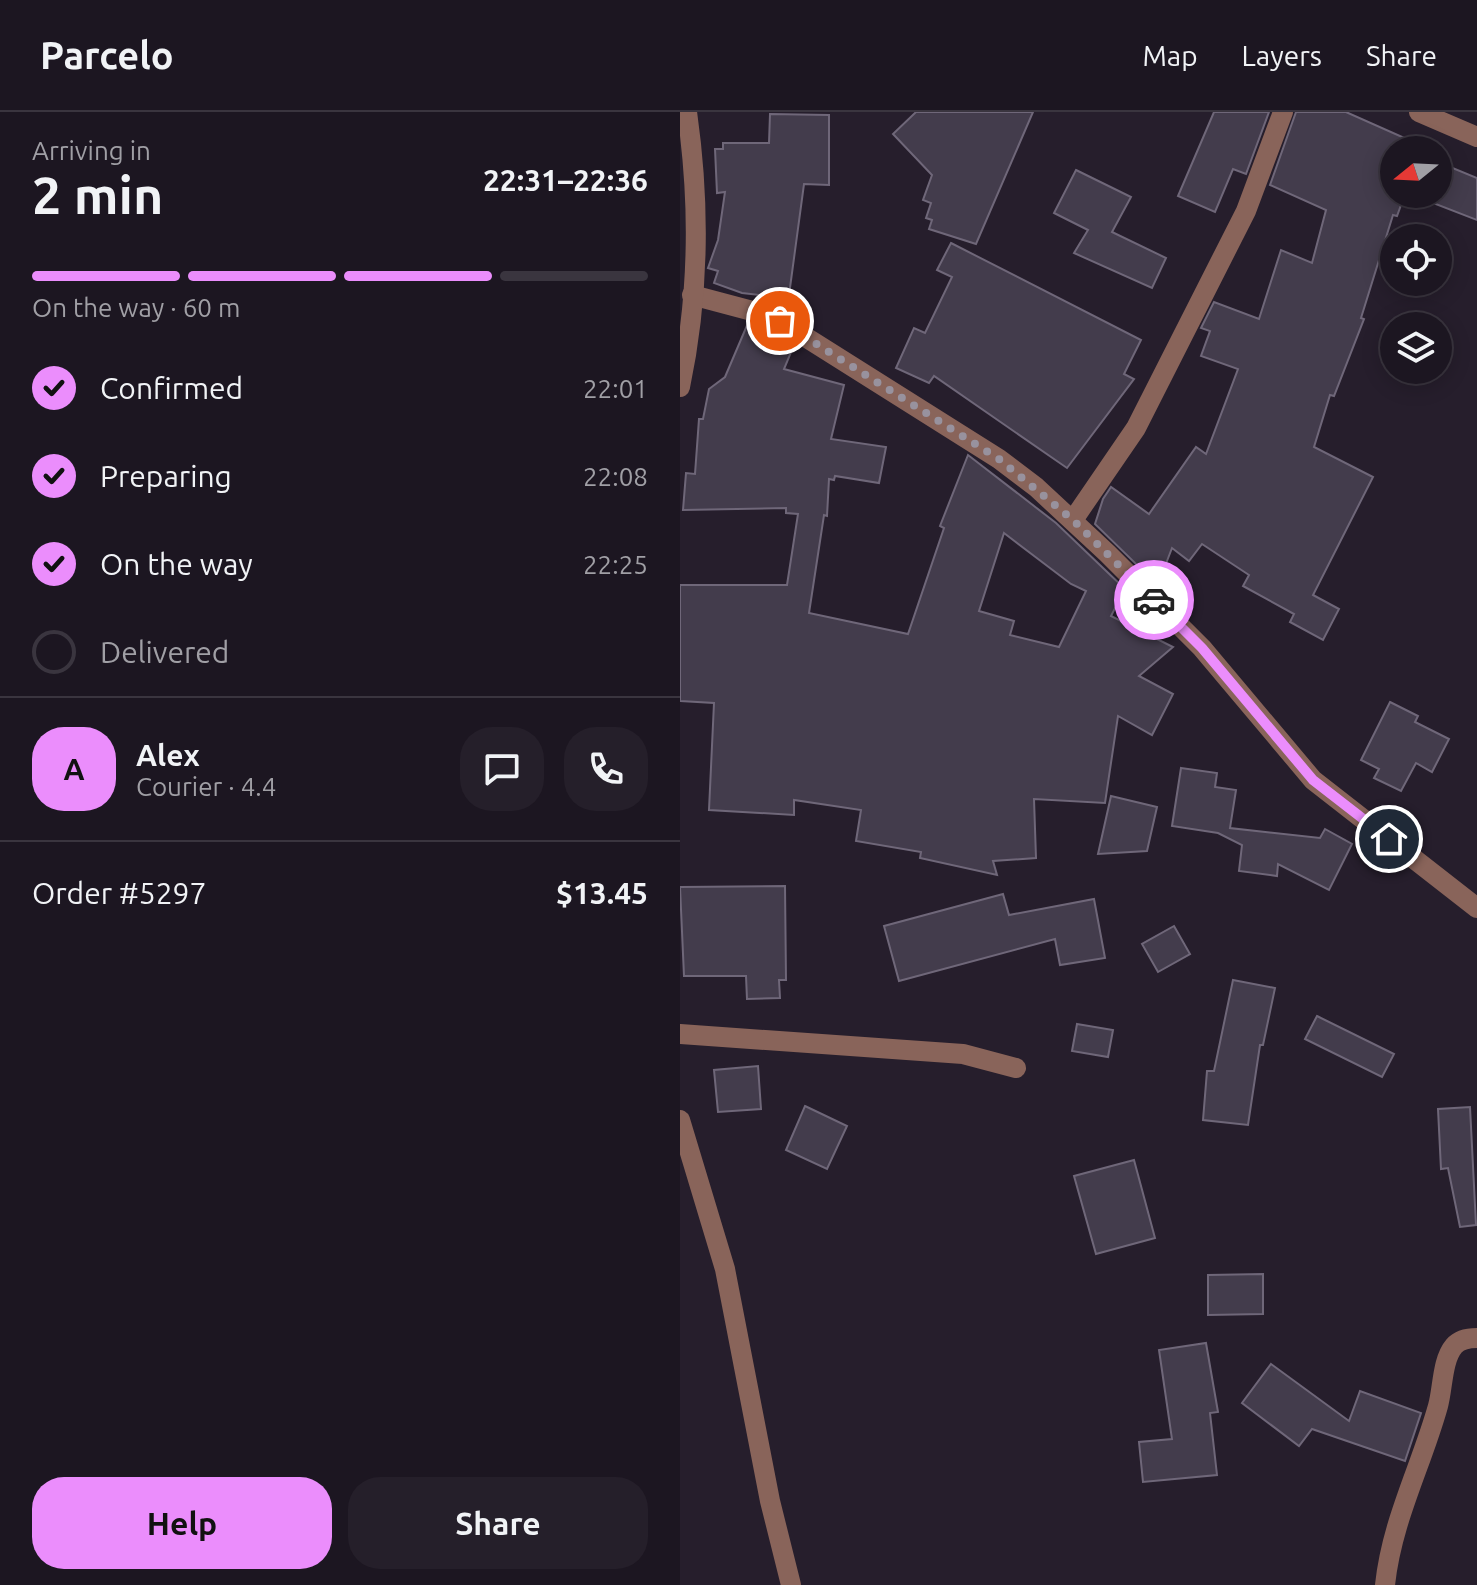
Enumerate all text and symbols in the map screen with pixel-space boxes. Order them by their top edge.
text: Parcelo [40,34,174,76]
text: Map [1142,40,1198,71]
text: Layers [1242,40,1322,71]
text: Share [1366,40,1437,71]
text: Arriving in [32,136,151,165]
north arrow [1380,136,1452,208]
map controls [1380,136,1452,384]
text: 22:31–22:36 [483,163,648,197]
text: 2 min [32,166,163,224]
button: locate [1380,224,1452,296]
pin [746,287,814,355]
text: On the way · 60 m [32,293,240,322]
icon: bag [758,299,802,343]
button: layers [1380,312,1452,384]
icon: check [32,366,76,410]
text: Confirmed [100,371,243,405]
text: 22:01 [583,374,648,403]
icon: check [32,454,76,498]
text: Preparing [100,459,232,493]
text: 22:08 [583,462,648,491]
icon: check [32,542,76,586]
text: On the way [100,547,253,581]
text: 22:25 [583,550,648,579]
courier [1114,560,1194,640]
icon: car [1132,578,1176,622]
text: Delivered [100,635,229,669]
button: chat [460,727,544,811]
button: phone [564,727,648,811]
text: Alex [136,738,200,772]
text: A [63,752,85,786]
text: Courier · 4.4 [136,772,276,801]
pin [1355,805,1423,873]
icon: home [1367,817,1411,861]
text: Order #5297 [32,876,206,910]
text: $13.45 [556,876,648,910]
button: Help [32,1477,332,1569]
button: Share [348,1477,648,1569]

